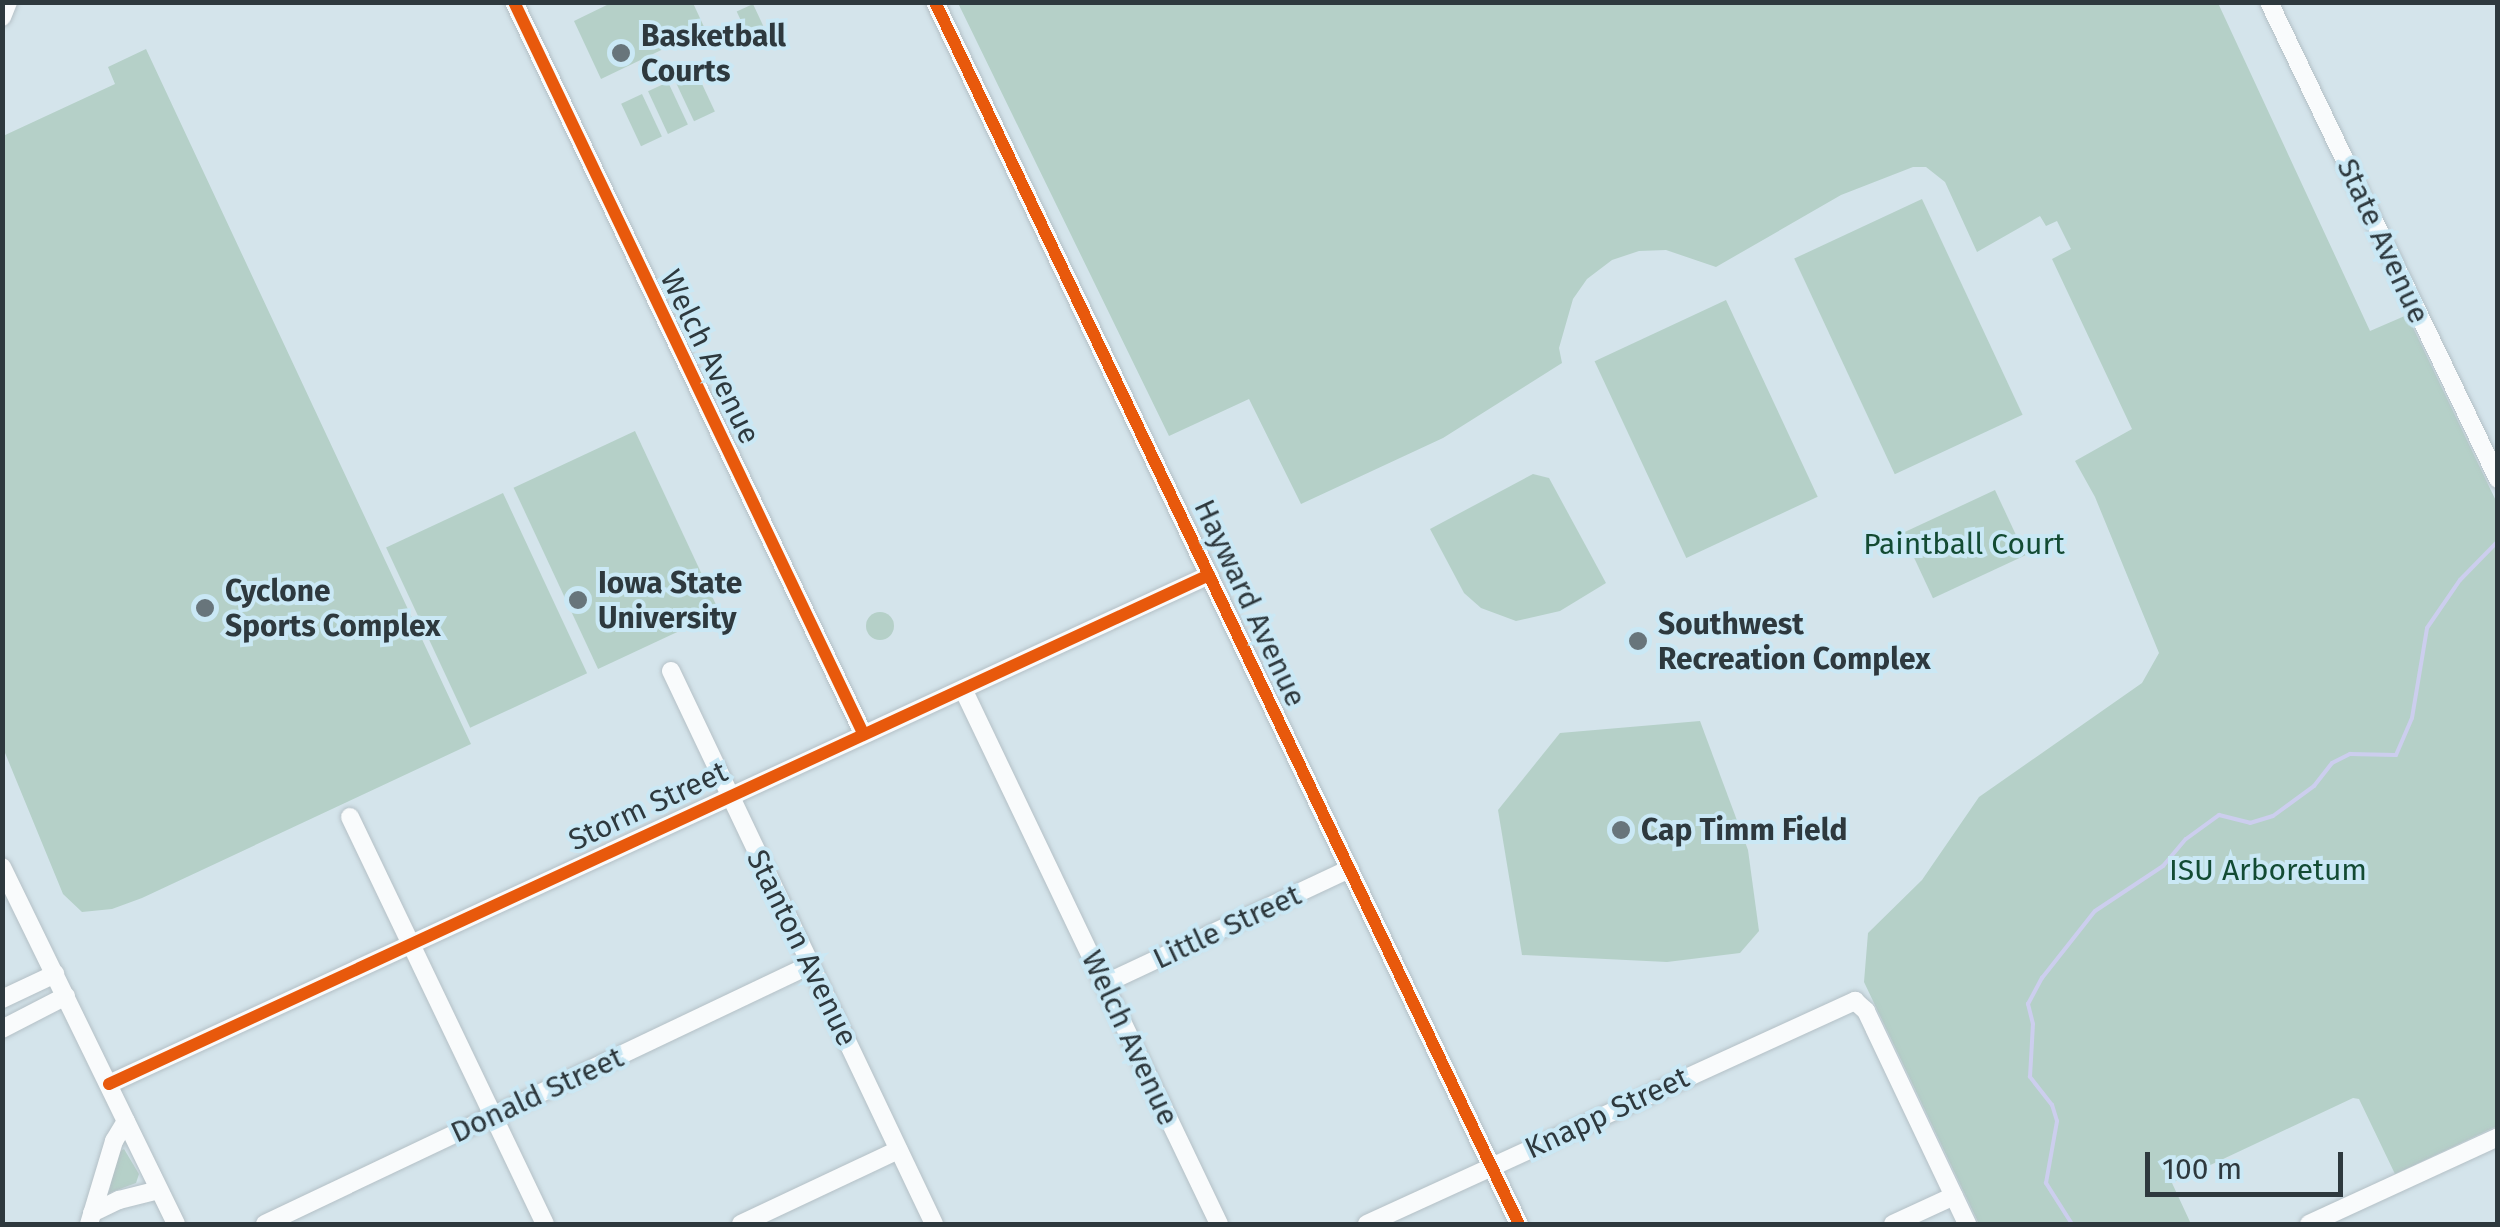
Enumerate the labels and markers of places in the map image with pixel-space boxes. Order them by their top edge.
place label: Basketball Courts [641,18,786,88]
marker: Basketball Courts [610,42,632,64]
place label: Iowa State University [598,565,742,636]
place label: Cyclone Sports Complex [225,573,441,644]
marker: Iowa State University [567,589,589,611]
marker: Cyclone Sports Complex [194,597,216,619]
place label: Southwest Recreation Complex [1658,606,1931,676]
marker: Southwest Recreation Complex [1627,630,1649,652]
place label: Cap Timm Field [1641,812,1847,848]
marker: Cap Timm Field [1610,819,1632,841]

